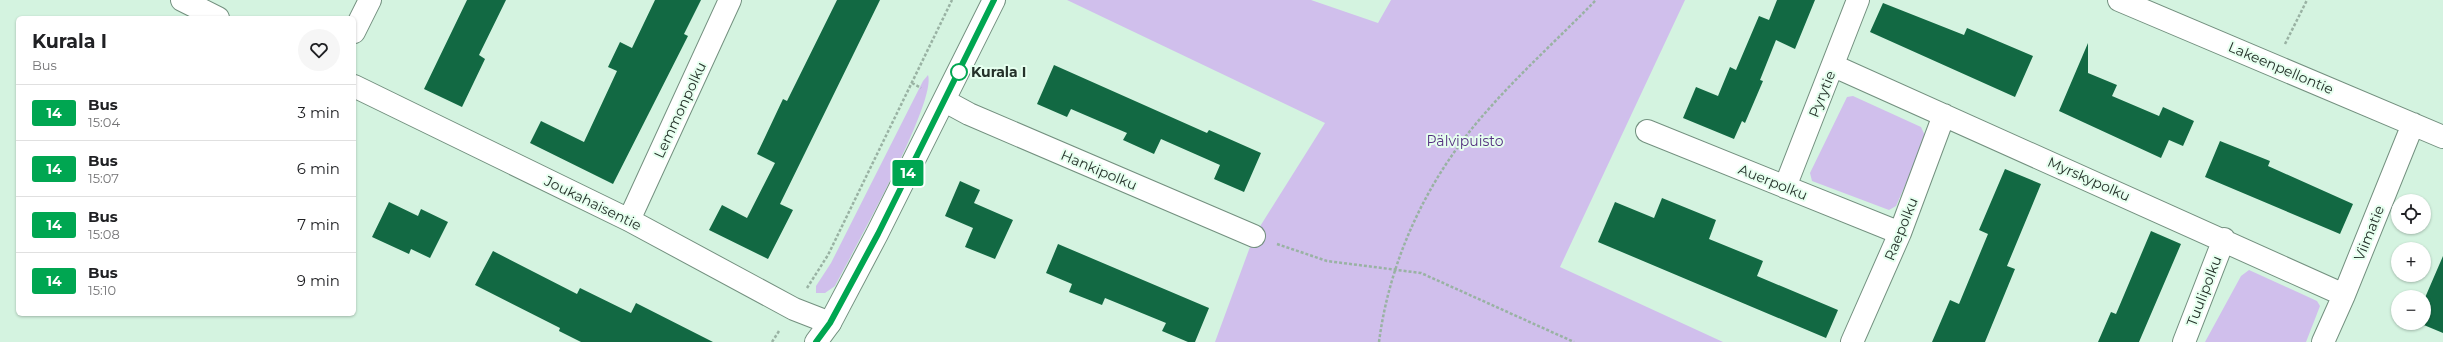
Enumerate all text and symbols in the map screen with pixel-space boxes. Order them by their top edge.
button: heart [298,29,340,71]
text: Kurala I [32,30,107,53]
street label: Lakeenpellontie [2226,38,2336,98]
text: Bus [32,57,57,73]
street label: Lemmonpolku [650,59,710,161]
marker: Kurala I [950,63,968,81]
place label: Kurala I [971,63,1026,81]
street label: Pyrytie [1805,68,1839,120]
text: Bus [88,95,118,114]
text: 3 min [298,103,340,122]
text: 14 [46,104,62,122]
text: 15:04 [88,114,120,130]
park label: Pälvipuisto [1427,132,1504,150]
street label: Hankipolku [1058,146,1140,194]
text: Bus [88,151,118,170]
street label: Myrskypolku [2045,153,2133,205]
text: 6 min [297,159,340,178]
text: 14 [46,160,62,178]
line badge: 14 [890,160,926,186]
street label: Auerpolku [1736,160,1810,204]
text: 14 [900,164,916,182]
text: 15:07 [88,170,119,186]
street label: Joukahaisentie [541,171,645,234]
map controls [2391,194,2431,330]
button: locate [2391,194,2431,234]
street label: Raepolku [1880,195,1922,263]
street label: Viimatie [2350,203,2388,263]
text: Bus [88,207,118,226]
text: 7 min [297,215,340,234]
text: 14 [46,216,62,234]
text: 15:08 [88,226,120,242]
button: + [2391,242,2431,282]
street label: Tuulipolku [2182,253,2226,329]
text: Bus [88,263,118,282]
text: 9 min [297,271,340,290]
text: 14 [46,272,62,290]
text: 15:10 [88,282,116,298]
button: − [2391,290,2431,330]

